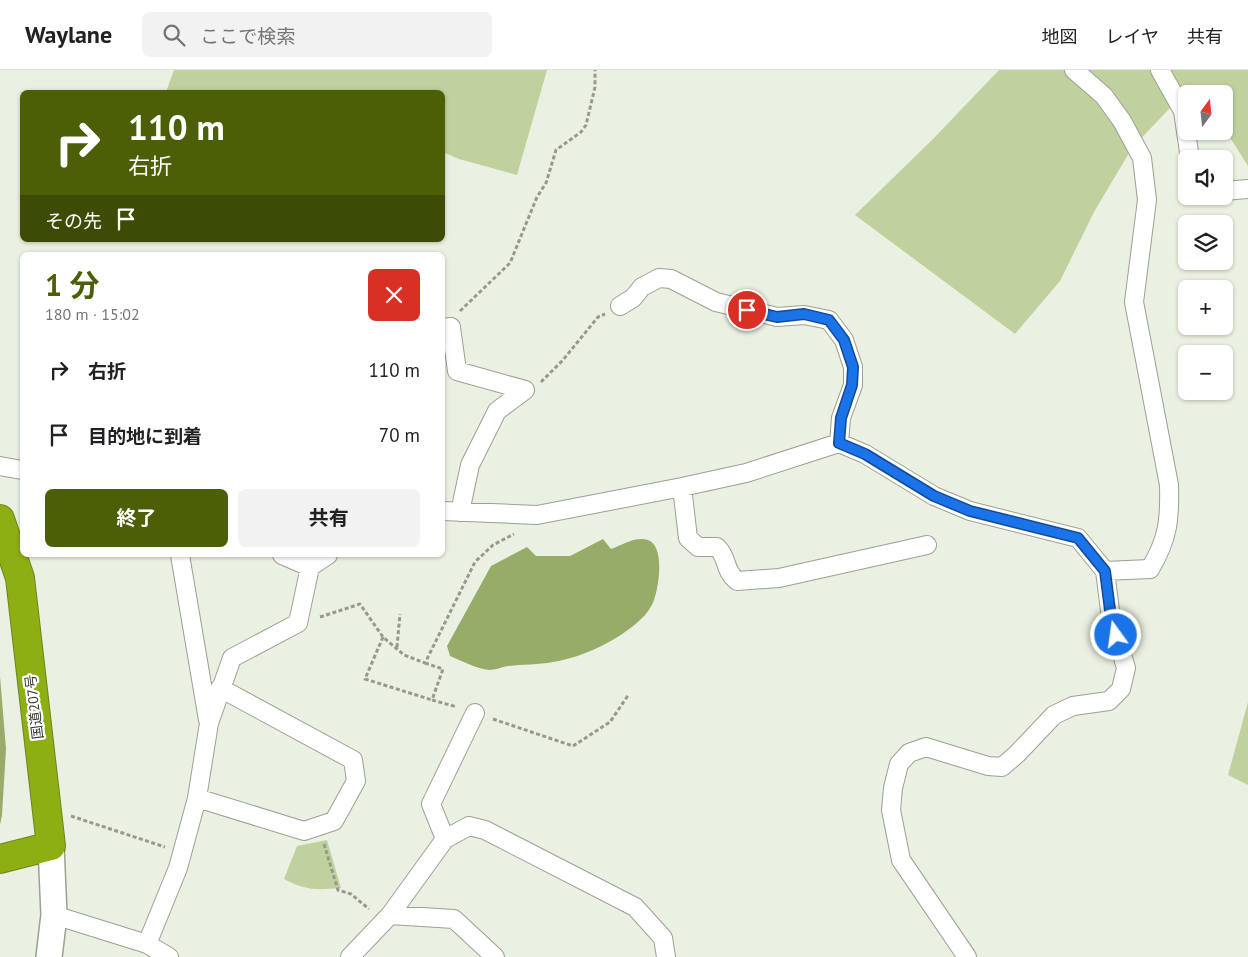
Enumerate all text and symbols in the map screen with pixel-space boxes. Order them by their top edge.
search box [142,12,492,57]
text: Waylane [25,19,112,50]
icon: search [160,21,188,49]
text: ここで検索 [200,24,295,48]
text: 地図 [1042,25,1078,48]
text: レイヤ [1106,25,1159,48]
text: 共有 [1187,25,1223,48]
north arrow [1178,85,1232,140]
map controls [1178,85,1233,400]
text: 110 m [128,104,225,150]
icon: right [45,110,110,175]
button: sound [1178,150,1233,205]
text: 右折 [128,152,172,180]
icon: arrive [112,205,140,233]
text: その先 [45,209,102,233]
button: layers [1178,215,1233,270]
text: 1 分 [45,265,100,304]
button: close [368,269,420,321]
button: + [1178,280,1233,335]
pin [726,289,768,331]
icon: arrive [733,296,761,324]
text: 180 m · 15:02 [45,304,140,324]
button: − [1178,345,1233,400]
icon: right [45,356,73,384]
text: 110 m [368,358,420,382]
text: 右折 [88,359,126,383]
icon: arrive [45,421,73,449]
text: 70 m [379,423,420,447]
text: 目的地に到着 [88,424,202,448]
button: 終了 [45,489,228,547]
button: 共有 [238,489,420,547]
position arrow [1089,608,1141,660]
street label: 国道207号 [21,674,47,740]

